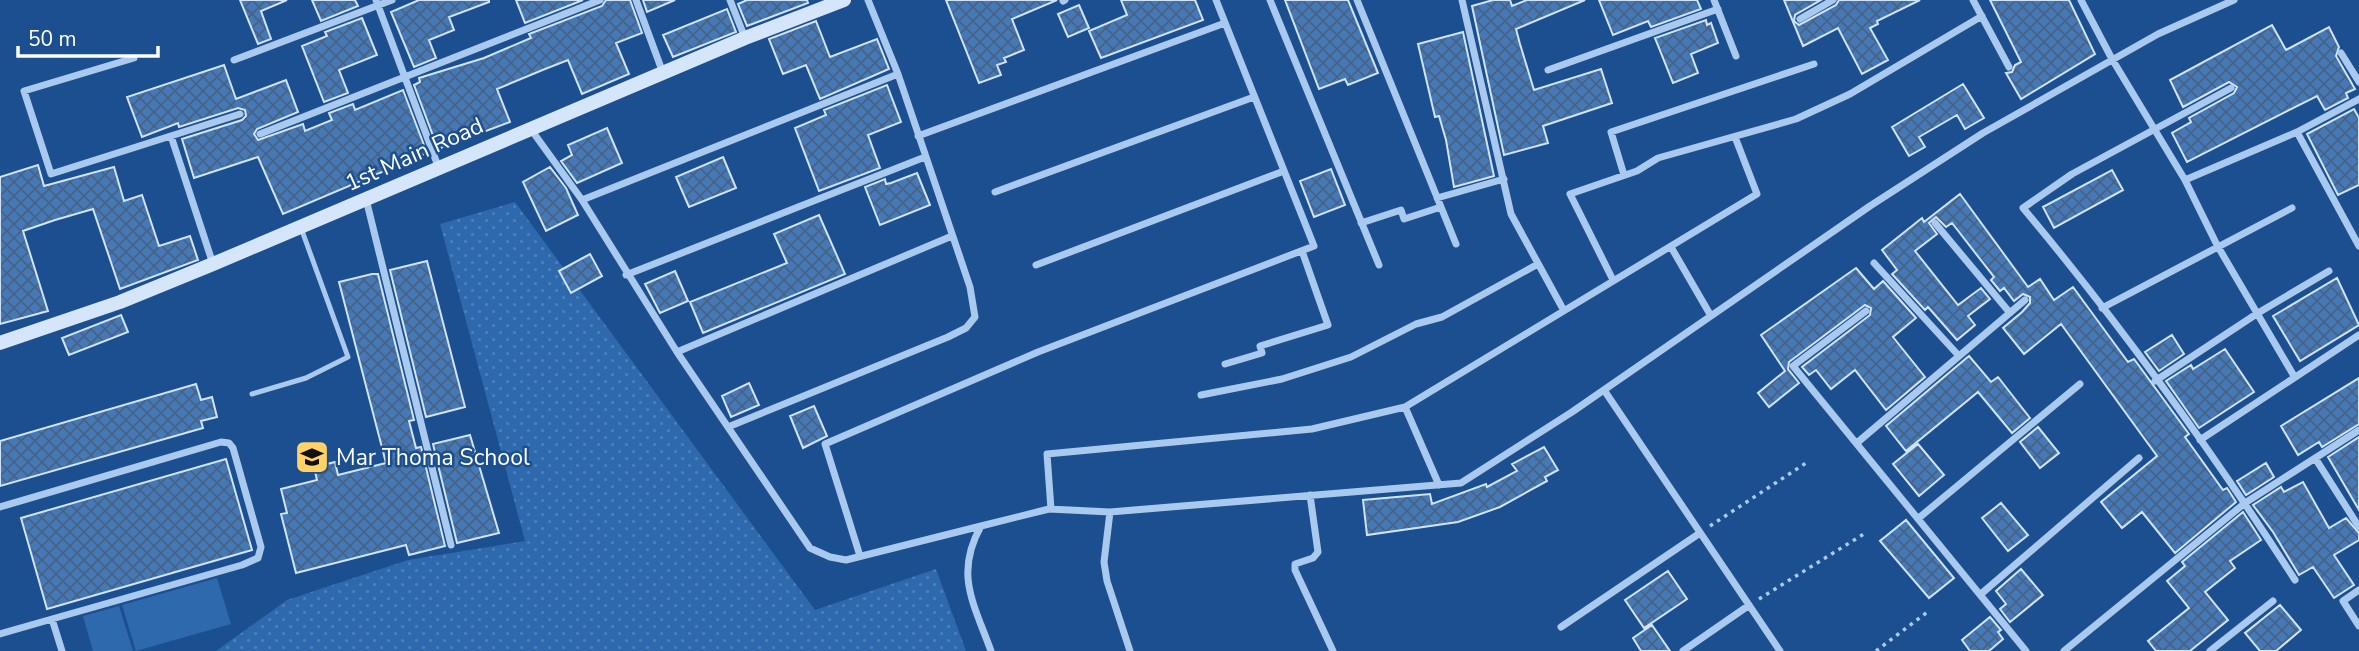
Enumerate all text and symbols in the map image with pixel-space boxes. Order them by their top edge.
scale bar [18,14,158,58]
text: 50 m [28,25,77,53]
street label: 1st Main Road [340,110,488,199]
school or university icon: Mar Thoma School [293,438,331,476]
place label: Mar Thoma School [336,442,530,473]

